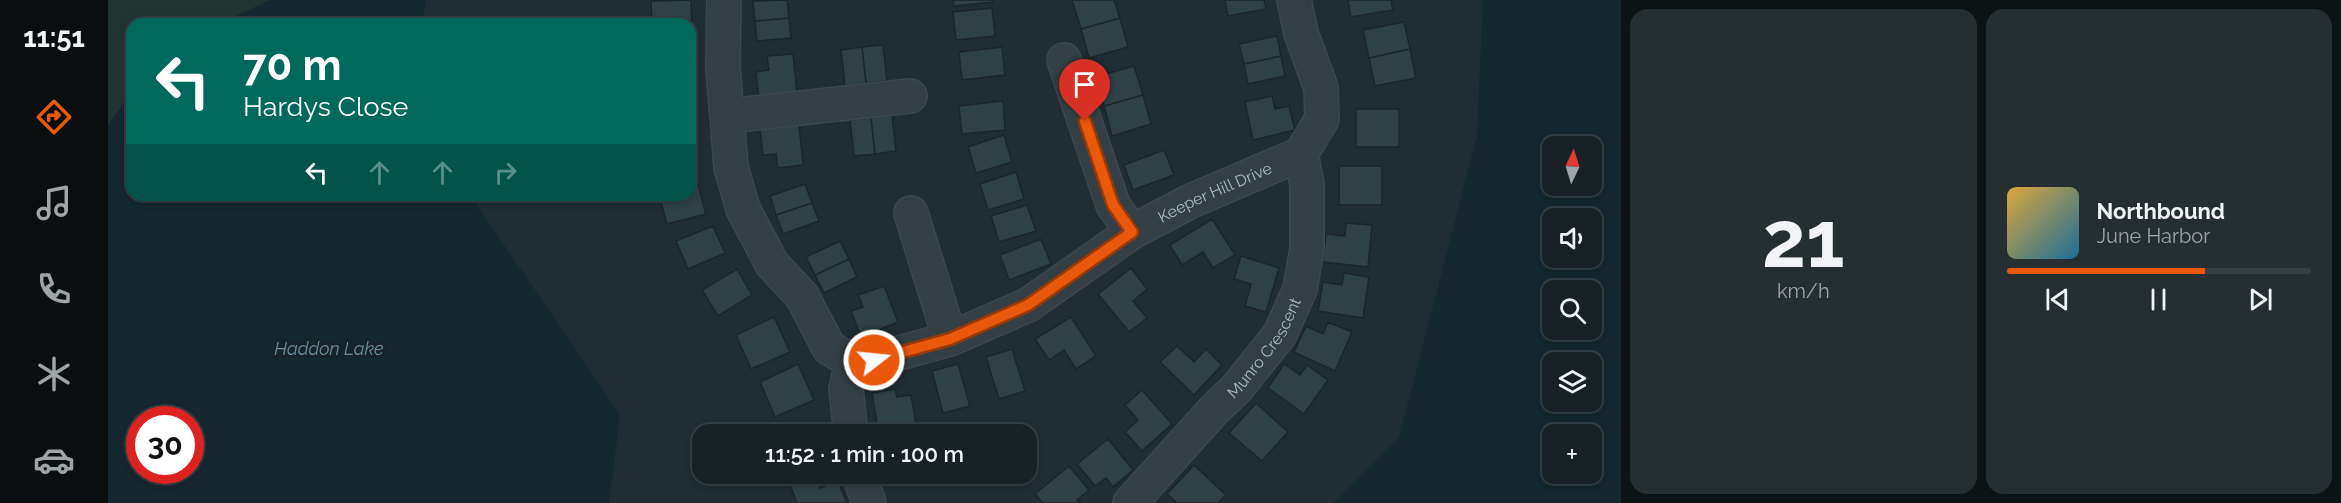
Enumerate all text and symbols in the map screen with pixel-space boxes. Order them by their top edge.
text: 11:51 [23,22,85,53]
text: 70 m [243,41,342,90]
icon: left [144,42,222,120]
pin [1059,59,1110,121]
icon: arrive [1068,68,1101,101]
text: Hardys Close [243,91,408,122]
icon: directions [33,96,75,138]
north arrow [1542,136,1602,196]
map controls [1542,136,1602,484]
icon: left [300,156,333,189]
icon: ahead [363,156,396,189]
icon: ahead [426,156,459,189]
icon: right [489,156,522,189]
street label: Keeper Hill Drive [1155,159,1275,227]
icon: music [33,182,75,224]
text: 21 [1762,194,1845,285]
text: Northbound [2097,198,2225,224]
button: sound [1542,208,1602,268]
text: June Harbor [2097,224,2210,248]
icon: phone [33,268,75,310]
text: km/h [1777,279,1830,303]
button: search [1542,280,1602,340]
icon: previous [2041,283,2074,316]
icon: pause [2142,283,2175,316]
icon: next [2244,283,2277,316]
street label: Munro Crescent [1223,294,1305,402]
position arrow [842,328,906,392]
water label: Haddon Lake [274,338,384,359]
button: layers [1542,352,1602,412]
icon: climate [33,353,75,395]
speed limit sign: 30 [126,406,204,484]
button: + [1542,424,1602,484]
icon: car [33,439,75,481]
text: 11:52 · 1 min · 100 m [765,441,964,467]

